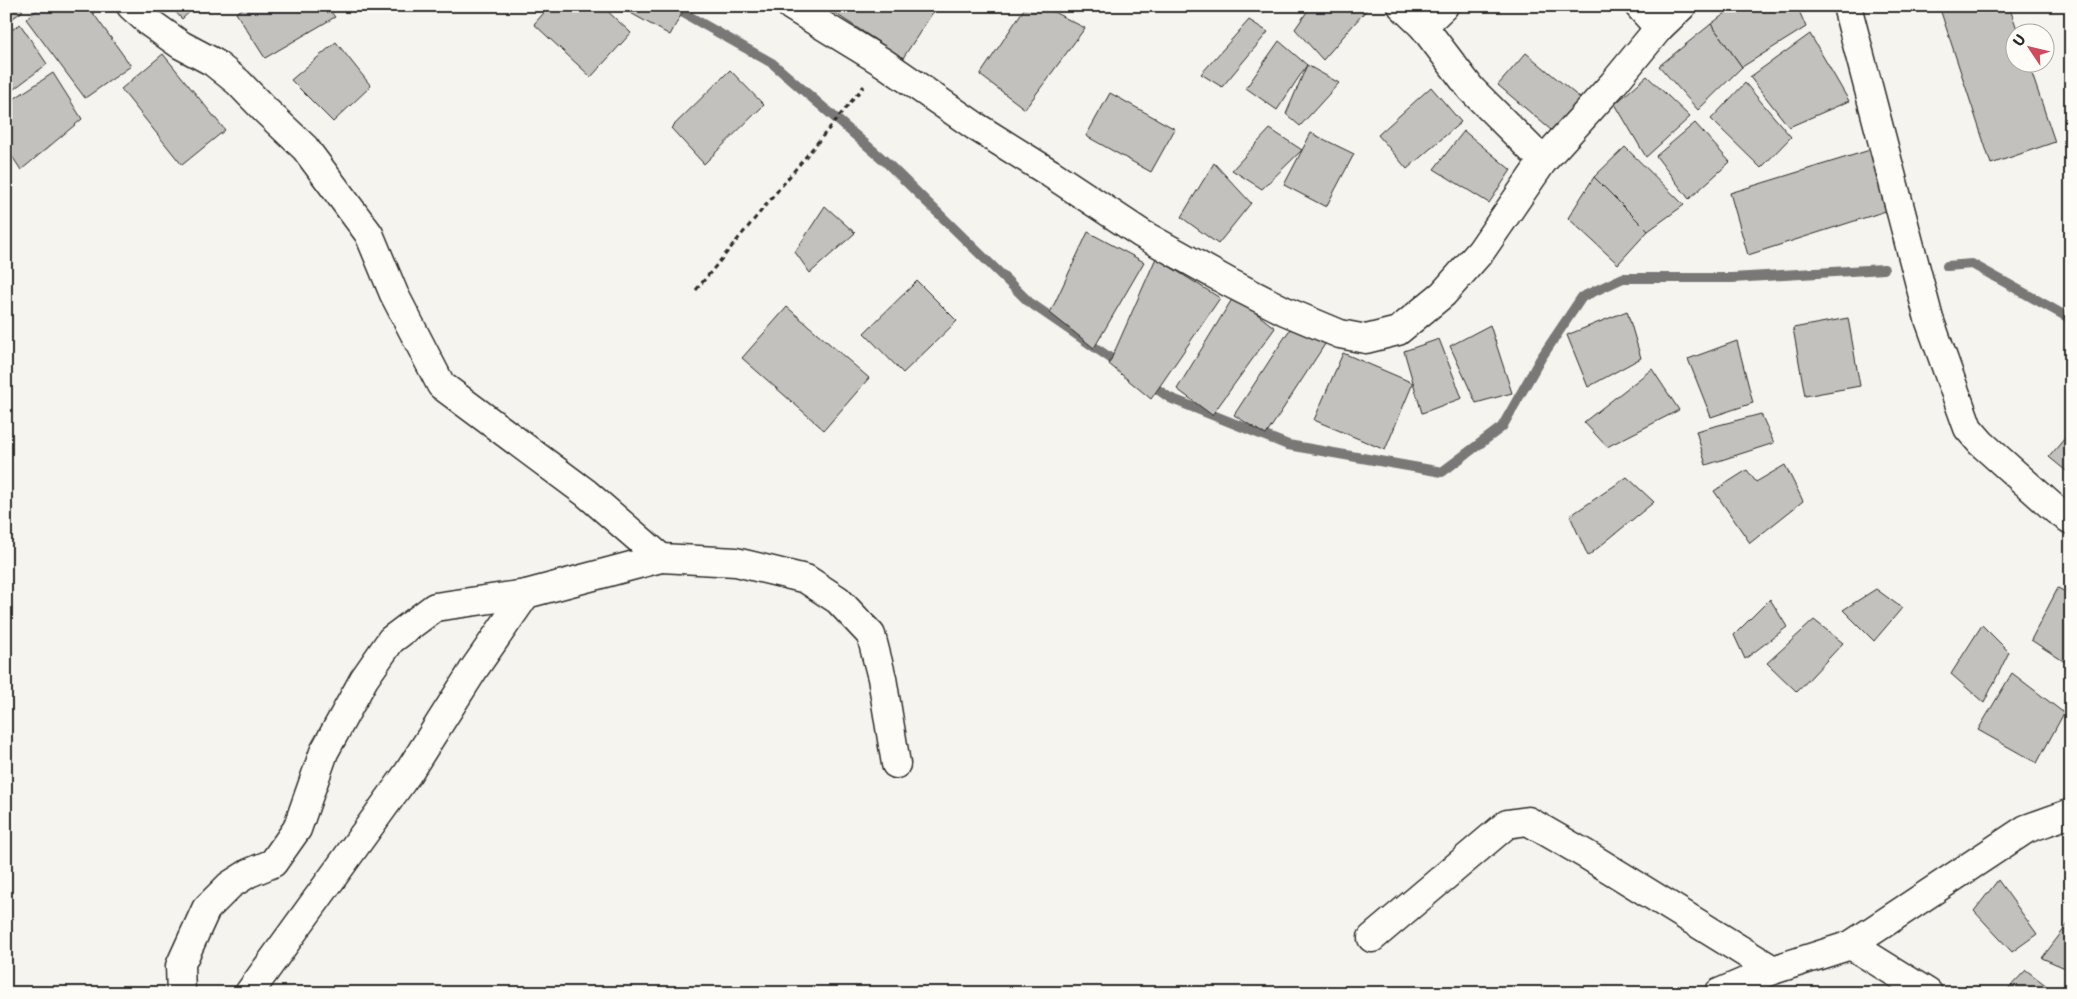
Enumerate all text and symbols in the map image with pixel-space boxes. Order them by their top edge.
north arrow [2004,22,2054,72]
text: U [2007,30,2031,51]

